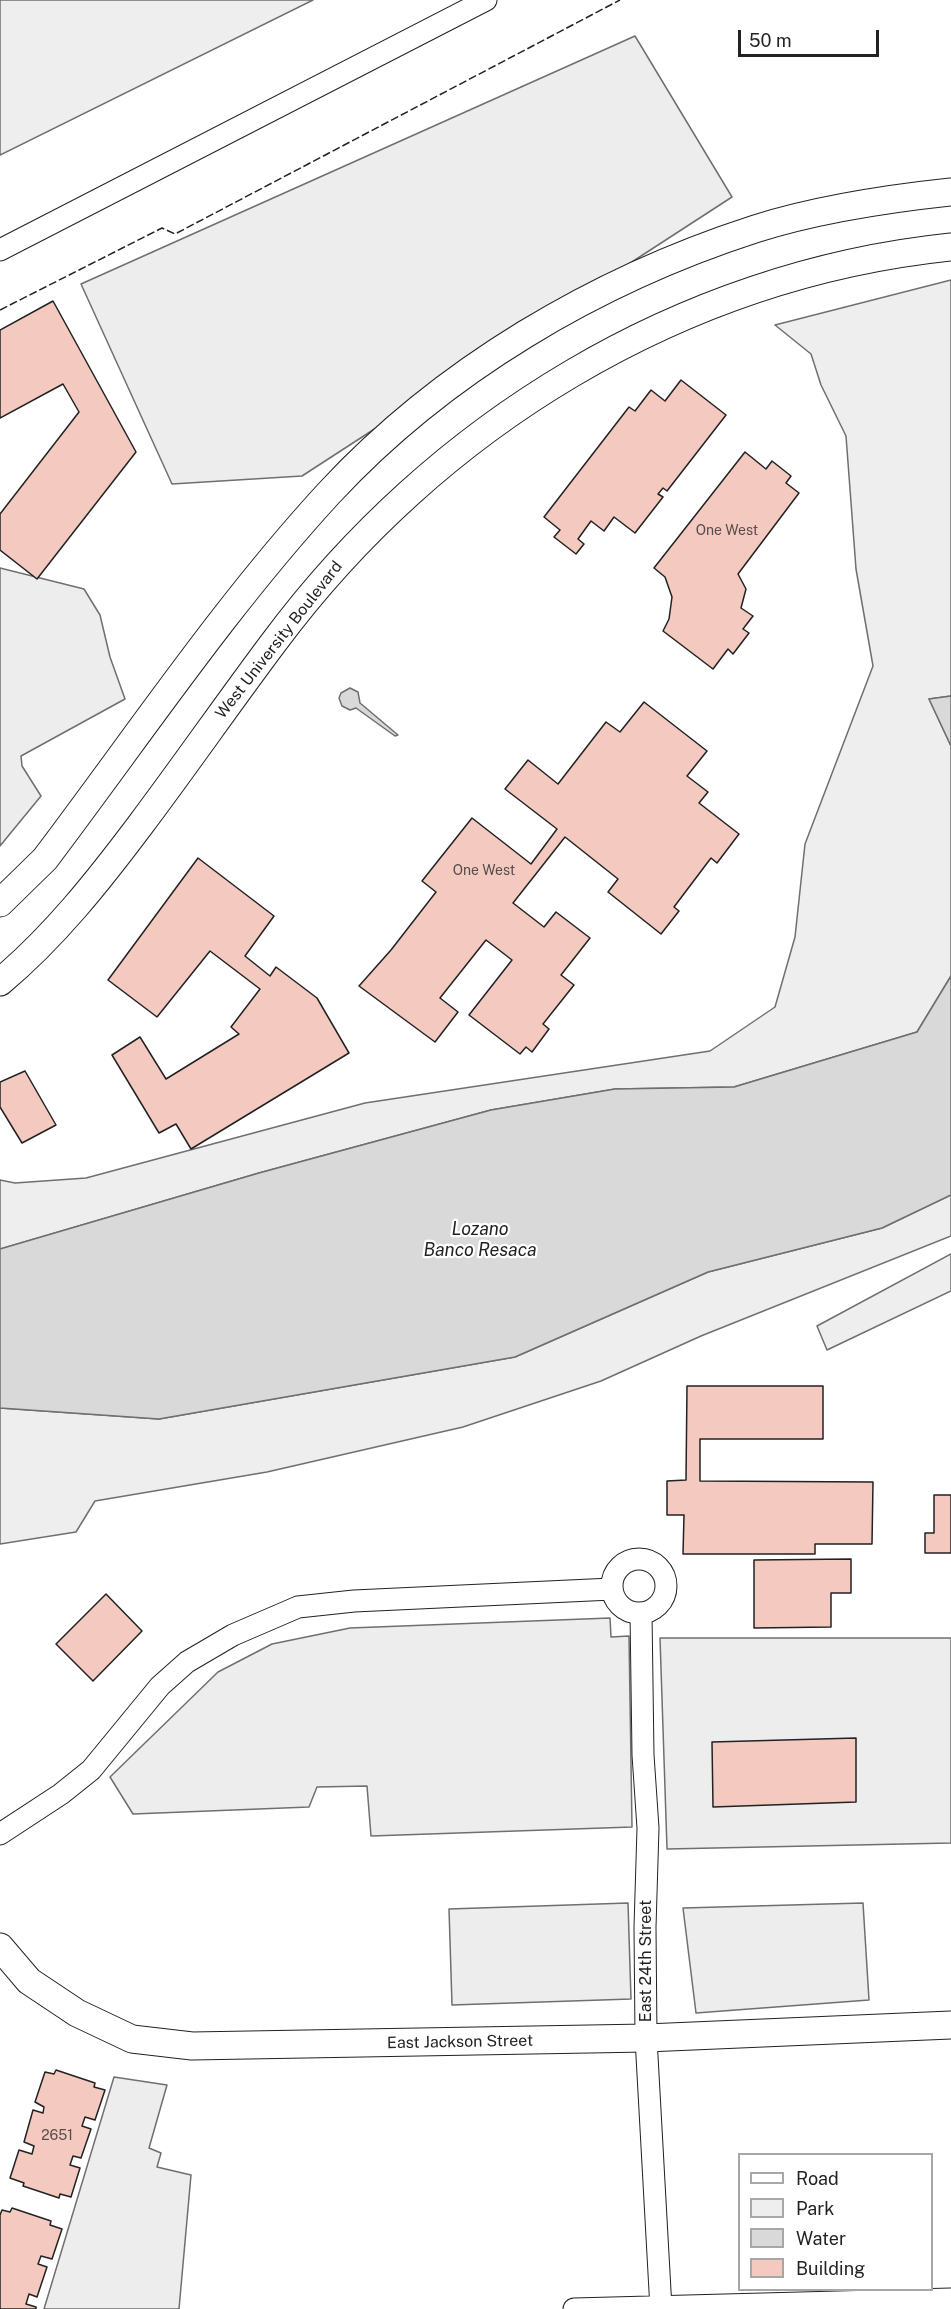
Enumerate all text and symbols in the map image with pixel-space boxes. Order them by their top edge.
scale bar [741,18,882,56]
text: 50 m [749,30,792,51]
house number: One West [696,523,758,539]
street label: West University Boulevard [211,557,347,723]
house number: One West [453,863,515,879]
water label: Lozano Banco Resaca [423,1218,537,1260]
street label: East 24th Street [636,1900,656,2022]
street label: East Jackson Street [387,2031,533,2053]
house number: 2651 [41,2128,73,2144]
legend [738,2153,933,2291]
text: Road [796,2168,839,2189]
text: Park [796,2198,834,2219]
text: Water [796,2228,846,2249]
text: Building [796,2258,865,2279]

